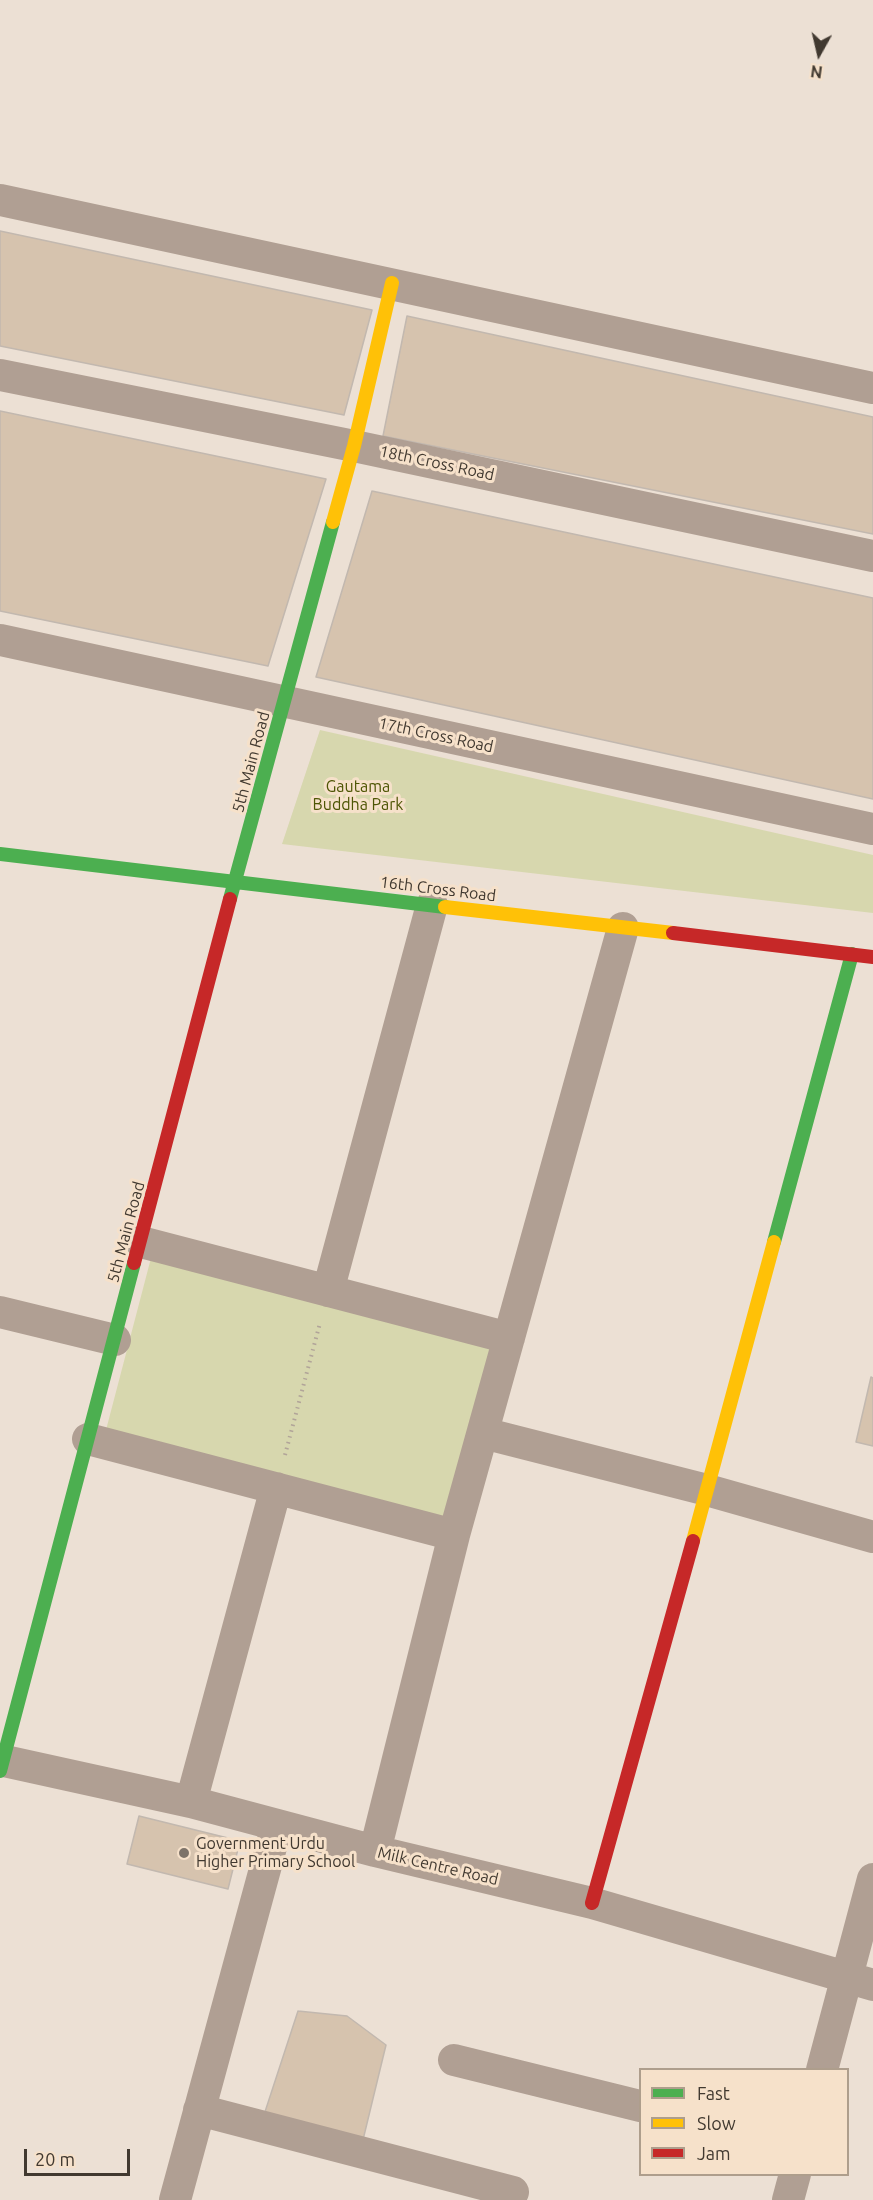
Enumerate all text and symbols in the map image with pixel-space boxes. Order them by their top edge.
north arrow [789,24,849,84]
text: N [809,62,824,82]
street label: 18th Cross Road [378,441,496,485]
street label: 5th Main Road [228,709,274,815]
street label: 17th Cross Road [377,713,495,757]
park label: Gautama Buddha Park [313,777,403,815]
street label: 16th Cross Road [379,872,497,906]
street label: 5th Main Road [103,1179,149,1285]
place label: Government Urdu Higher Primary School [196,1834,355,1872]
street label: Milk Centre Road [376,1843,500,1889]
marker: Government Urdu Higher Primary School [177,1846,191,1860]
legend [639,2068,849,2176]
text: Fast [697,2083,730,2103]
text: Slow [697,2113,736,2133]
scale bar [27,2137,134,2175]
text: Jam [697,2143,731,2163]
text: 20 m [35,2149,75,2169]

